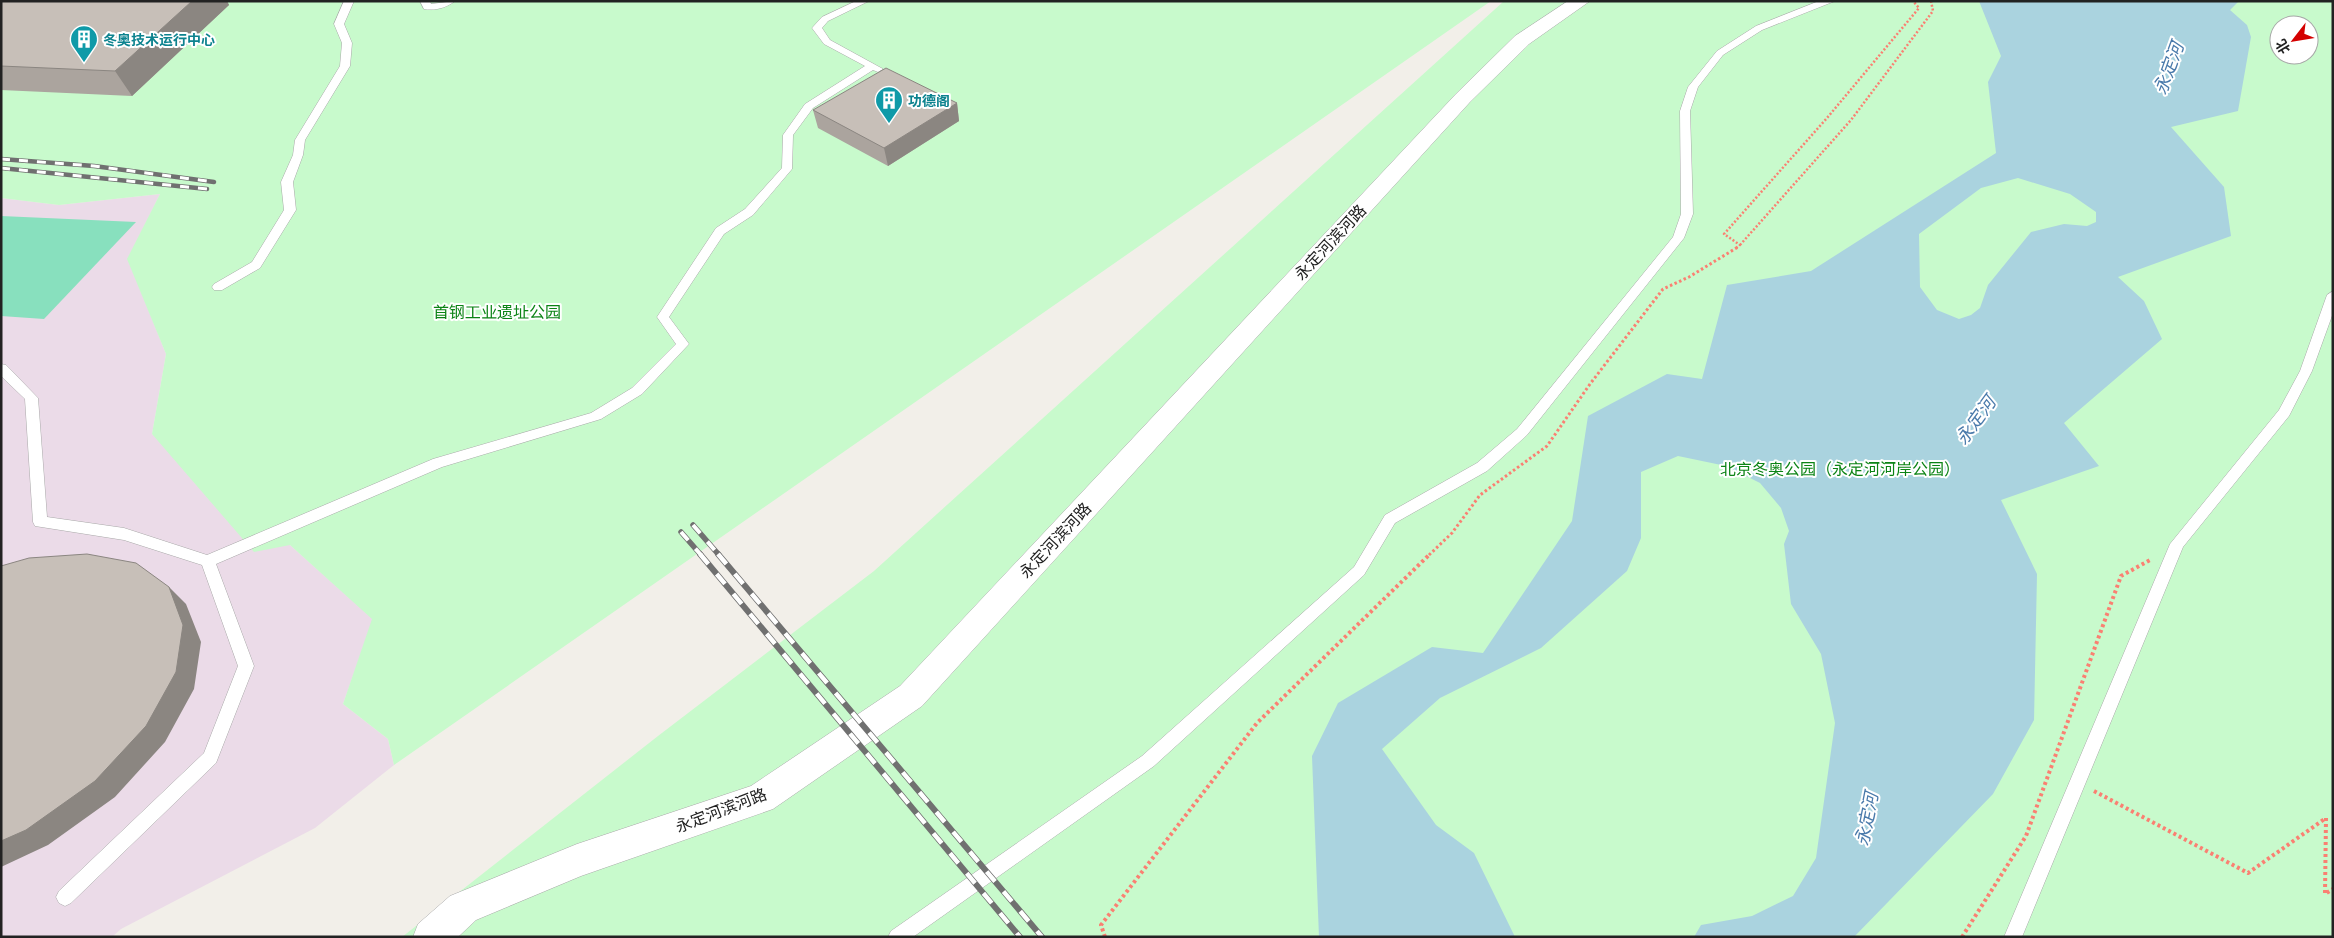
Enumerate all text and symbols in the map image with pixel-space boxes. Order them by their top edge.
north arrow [2269,15,2319,65]
building icon: 冬奥技术运行中心 [69,24,99,63]
place label: 冬奥技术运行中心 [103,31,215,48]
water label: 永定河 [2148,36,2189,97]
text: 北 [2272,37,2293,57]
building icon: 功德阁 [874,85,904,124]
place label: 功德阁 [908,92,950,109]
street label: 永定河滨河路 [1290,200,1370,284]
park label: 首钢工业遗址公园 [433,302,561,322]
water label: 永定河 [1950,389,2002,448]
park label: 北京冬奥公园（永定河河岸公园） [1720,459,1960,479]
street label: 永定河滨河路 [1015,498,1095,582]
street label: 永定河滨河路 [673,783,769,837]
water label: 永定河 [1850,787,1883,848]

